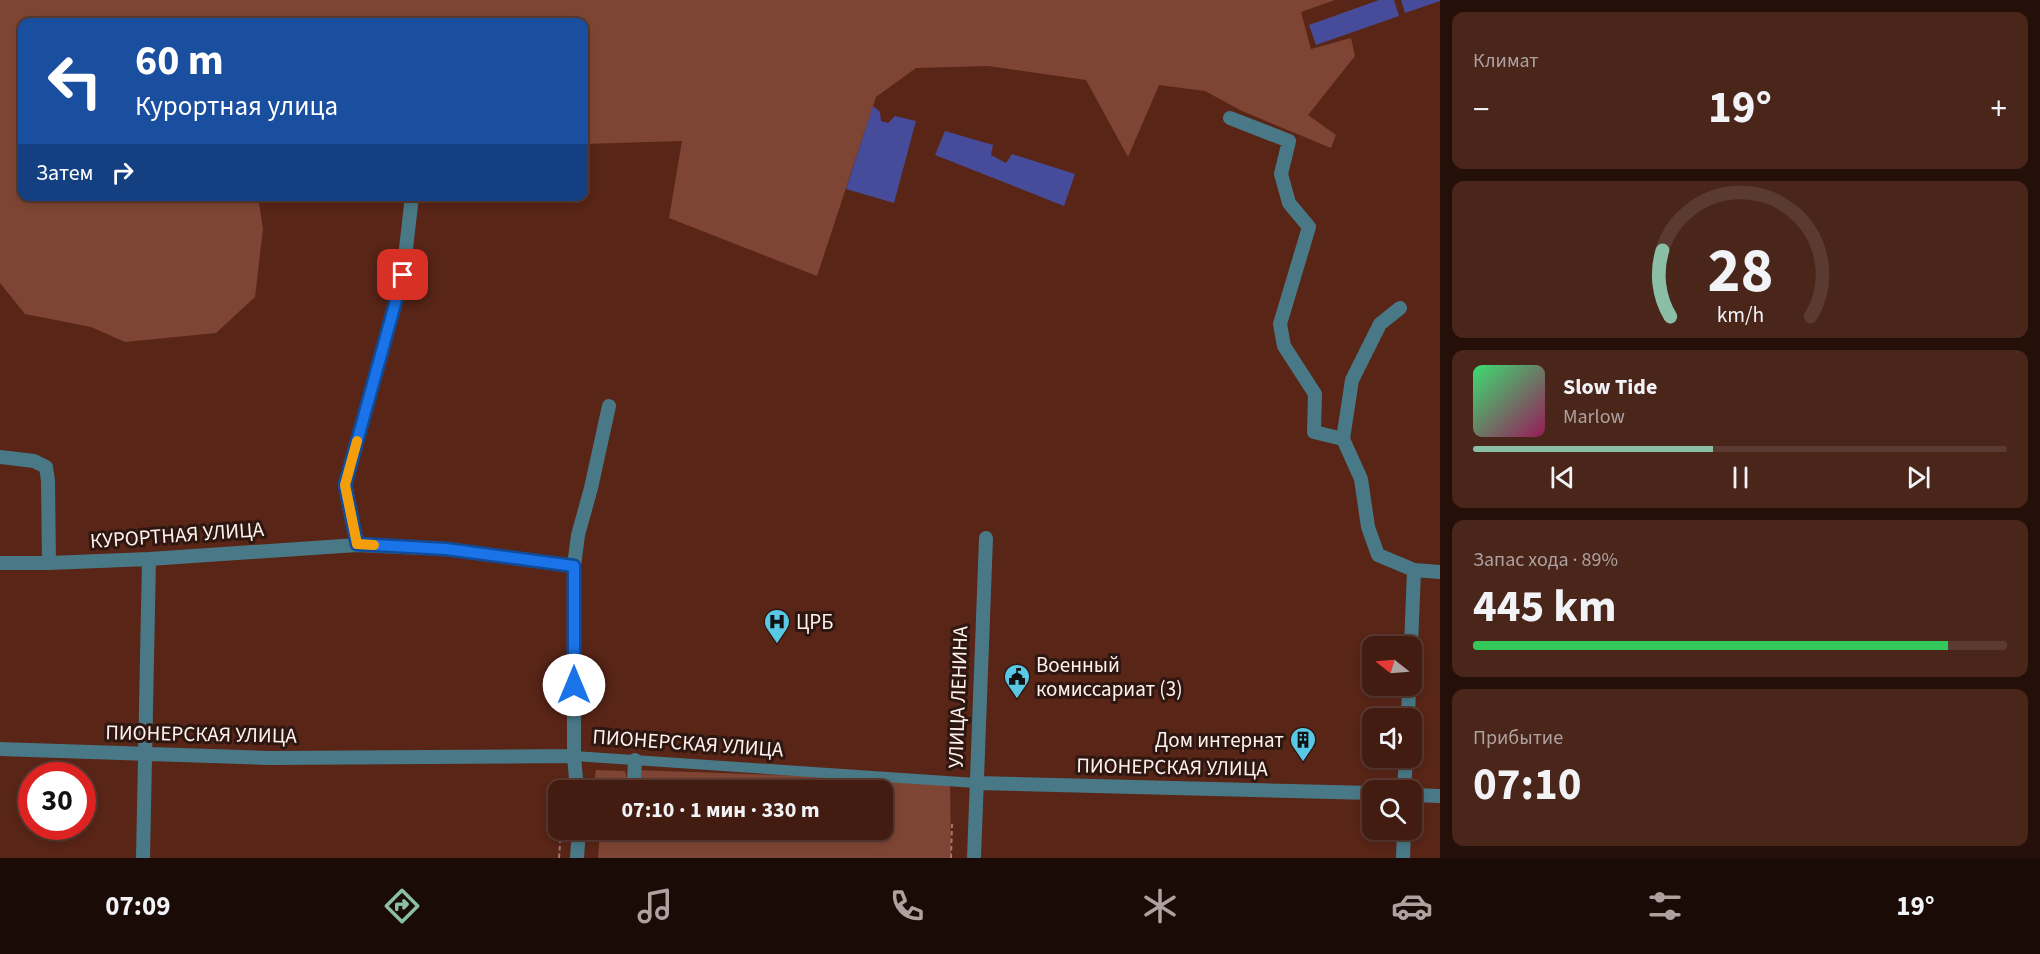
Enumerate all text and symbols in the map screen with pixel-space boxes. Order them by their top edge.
text: 60 m [135,31,224,91]
icon: left [36,42,114,120]
text: Климат [1473,47,1539,75]
text: 19° [1708,76,1772,140]
text: − [1473,86,1489,133]
text: + [1991,86,2007,133]
text: Курортная улица [135,87,338,126]
icon: right [106,156,139,189]
text: Затем [36,157,94,189]
text: 28 [1707,227,1773,316]
pin [377,249,428,300]
icon: arrive [386,258,419,291]
text: km/h [1716,300,1764,331]
text: Slow Tide [1563,371,1657,403]
text: Marlow [1563,403,1625,431]
icon: previous [1546,461,1579,494]
icon: pause [1724,461,1757,494]
icon: next [1902,461,1935,494]
street label: КУРОРТНАЯ УЛИЦА [89,514,266,556]
text: Запас хода · 89% [1473,546,1618,574]
text: 445 km [1473,575,1617,639]
hospital icon: ЦРБ [762,607,792,645]
place label: ЦРБ [796,607,833,637]
street label: УЛИЦА ЛЕНИНА [941,625,975,769]
north arrow [1362,636,1422,696]
map controls [1362,636,1422,840]
place label: Военный комиссариат (3) [1036,650,1183,704]
position arrow [542,653,606,717]
public building icon: Военный комиссариат (3) [1002,662,1032,700]
button: sound [1362,708,1422,768]
street label: ПИОНЕРСКАЯ УЛИЦА [105,717,298,751]
street label: ПИОНЕРСКАЯ УЛИЦА [592,721,785,765]
text: Прибытие [1473,724,1563,752]
place label: Дом интернат [1155,725,1284,755]
building icon: Дом интернат [1288,725,1318,763]
street label: ПИОНЕРСКАЯ УЛИЦА [1076,750,1269,784]
text: 07:10 [1473,753,1582,817]
speed limit sign: 30 [18,762,96,840]
button: search [1362,780,1422,840]
text: 07:10 · 1 мин · 330 m [621,794,820,826]
icon: directions [381,885,423,927]
icon: music [634,885,676,927]
icon: phone [886,885,928,927]
icon: climate [1139,885,1181,927]
icon: car [1391,885,1433,927]
icon: filters [1644,885,1686,927]
text: 07:09 [105,887,170,926]
text: 19° [1896,887,1935,926]

